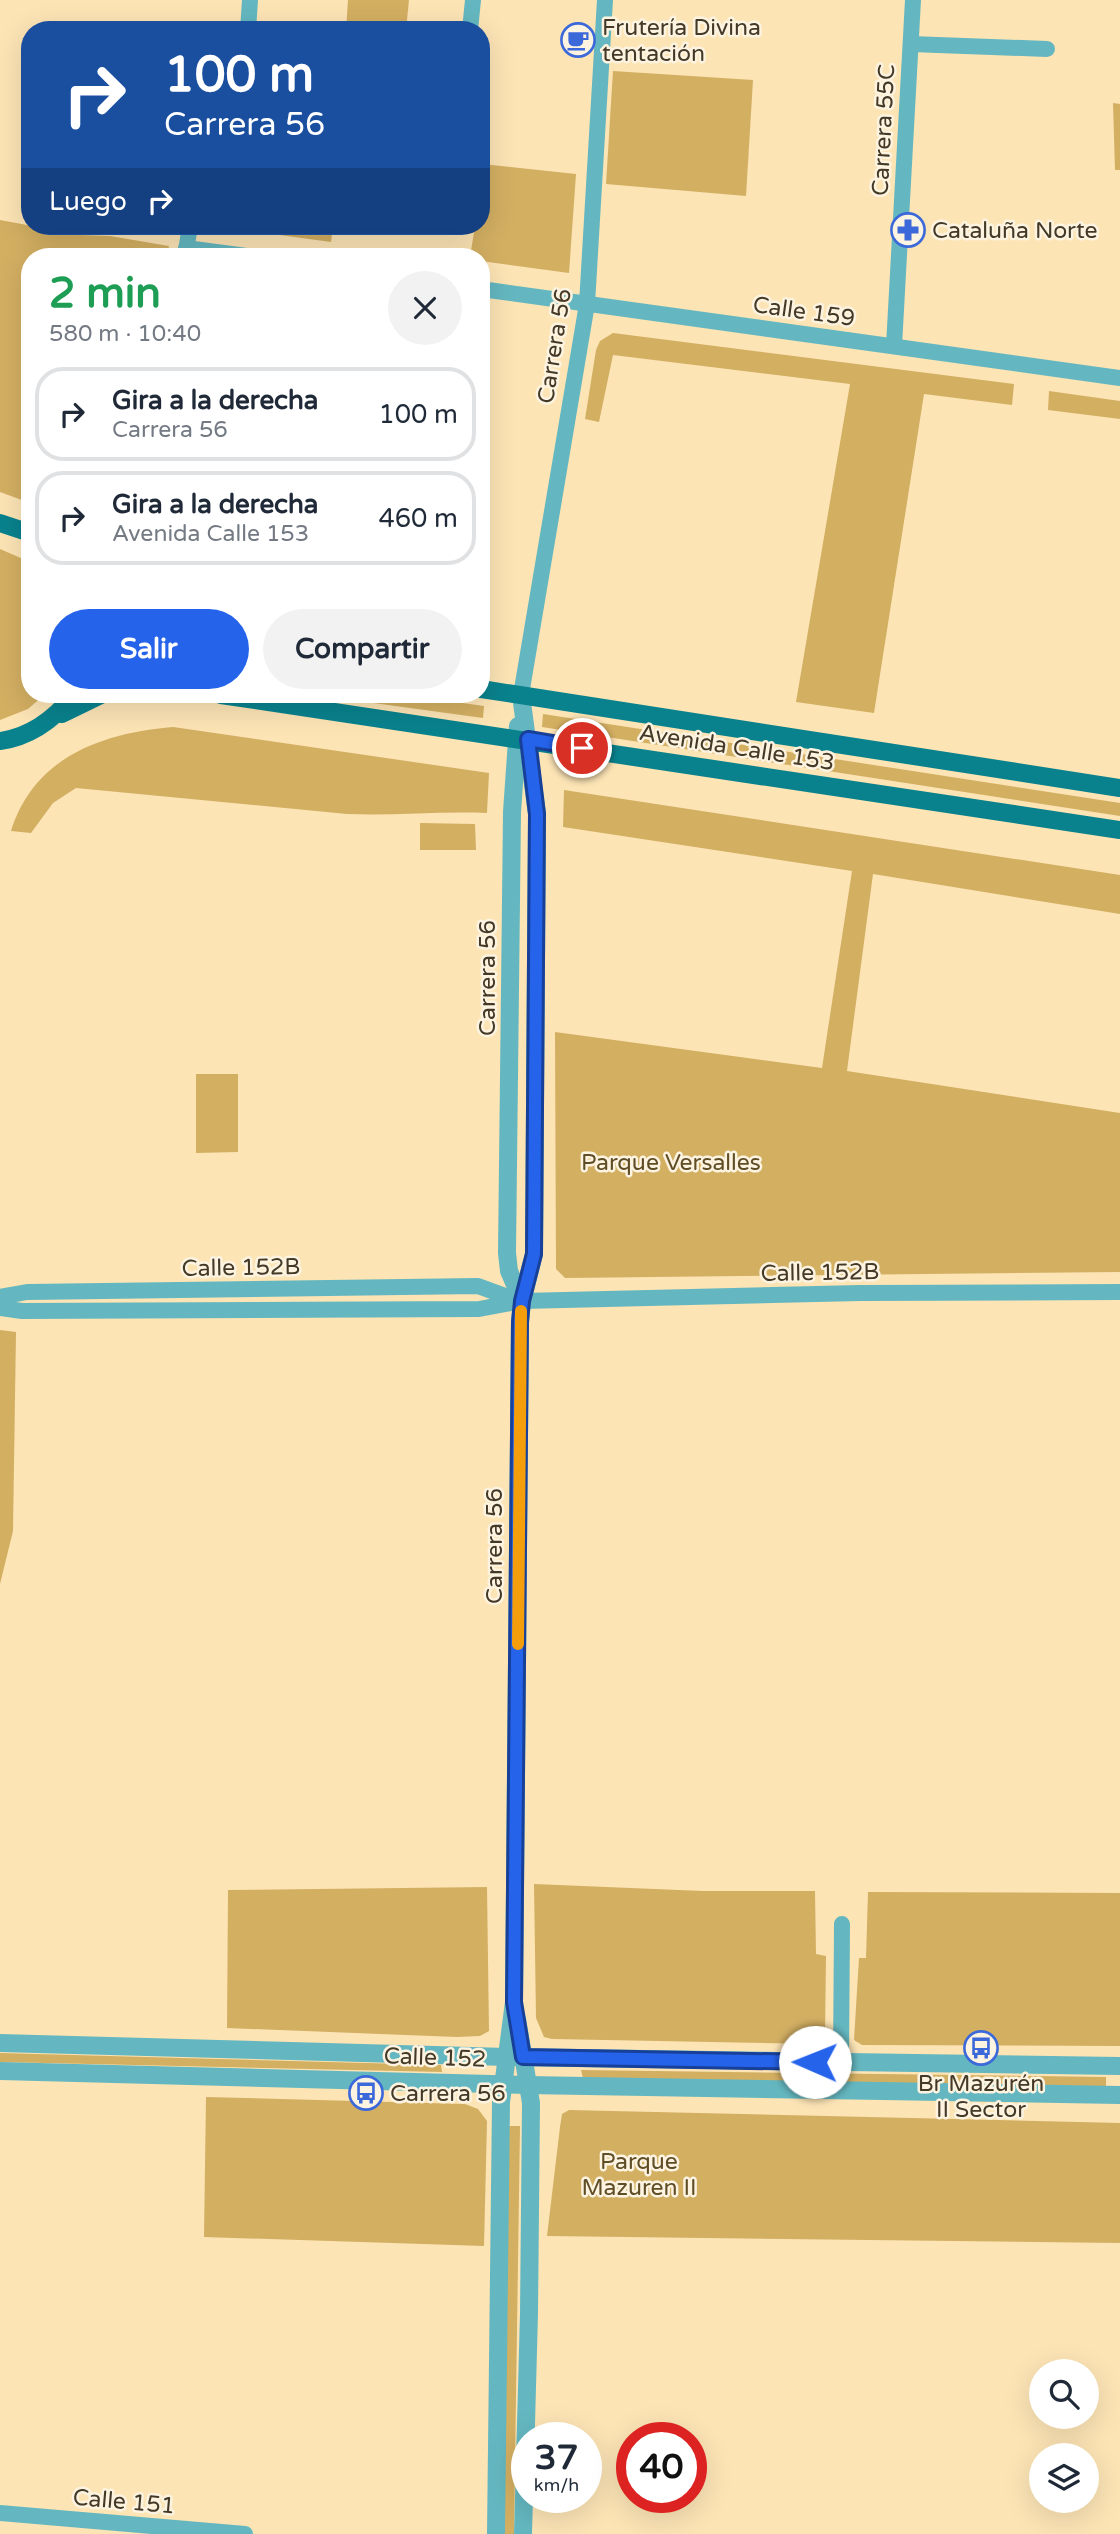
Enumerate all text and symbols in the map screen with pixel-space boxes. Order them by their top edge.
place label: Frutería Divina tentación [602,14,761,68]
cafe icon: Frutería Divina tentación [559,21,597,59]
text: 100 m [164,46,314,105]
icon: right [49,49,140,140]
street label: Carrera 55C [867,64,901,197]
text: Carrera 56 [164,106,325,144]
icon: right [141,182,179,220]
text: Luego [49,186,127,217]
pharmacy icon: Cataluña Norte [889,211,927,249]
place label: Cataluña Norte [932,217,1098,245]
text: 2 min [49,268,161,319]
button: close [388,271,462,345]
street label: Carrera 56 [532,287,578,406]
street label: Calle 159 [751,291,857,333]
text: 580 m · 10:40 [49,320,201,348]
text: Gira a la derecha [112,385,318,416]
icon: right [53,395,91,433]
text: 100 m [378,399,458,430]
text: Carrera 56 [112,416,228,444]
text: Gira a la derecha [112,489,318,520]
icon: right [53,499,91,537]
text: 460 m [378,503,458,534]
text: Avenida Calle 153 [112,520,309,548]
button: Salir [49,609,249,689]
button: Compartir [263,609,462,689]
pin [552,718,612,778]
street label: Avenida Calle 153 [637,719,836,777]
icon: arrive [563,729,601,767]
street label: Carrera 56 [474,920,502,1036]
park label: Parque Versalles [581,1149,761,1177]
street label: Calle 152B [181,1253,301,1283]
street label: Calle 152B [760,1258,880,1288]
street label: Carrera 56 [481,1488,509,1604]
position arrow [778,2025,852,2099]
bus stop icon: Br Mazurén II Sector [962,2029,1000,2067]
street label: Calle 152 [383,2042,487,2074]
place label: Br Mazurén II Sector [918,2070,1044,2124]
bus stop icon: Carrera 56 [347,2074,385,2112]
place label: Carrera 56 [390,2080,506,2108]
park label: Parque Mazuren II [581,2148,697,2202]
map controls [1029,2359,1099,2513]
button: search [1029,2359,1099,2429]
speed limit sign: 40 [616,2422,707,2513]
text: 37 [535,2437,578,2479]
button: layers [1029,2443,1099,2513]
text: km/h [534,2474,579,2496]
street label: Calle 151 [72,2484,176,2520]

